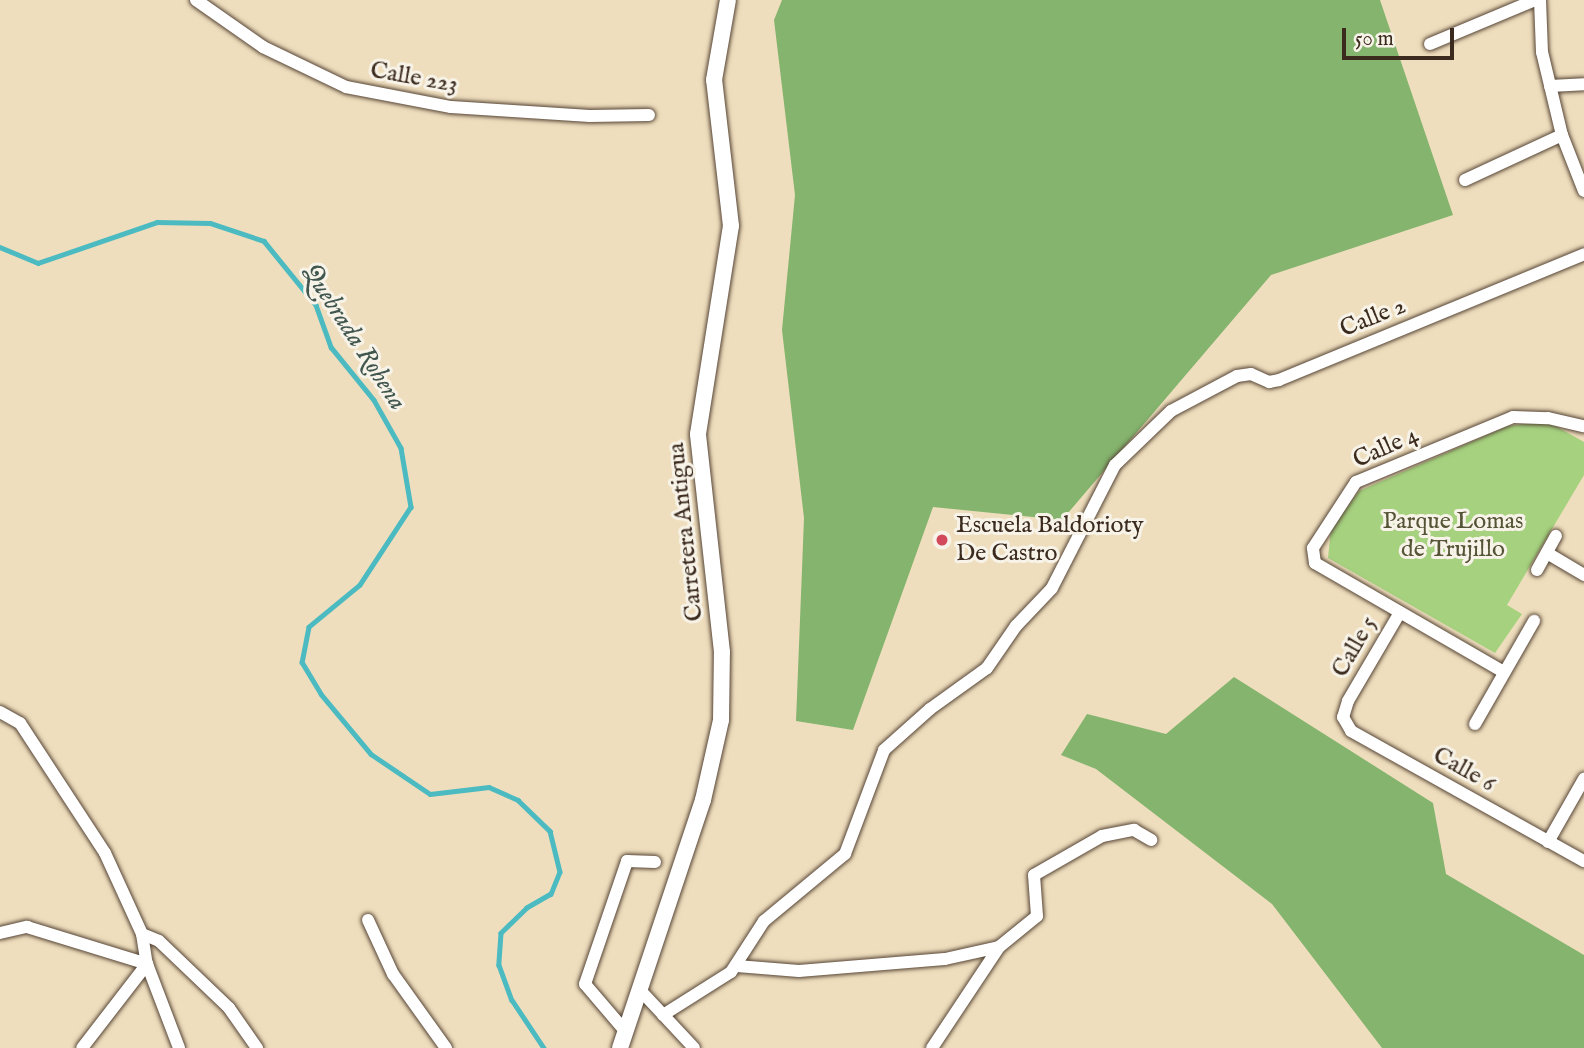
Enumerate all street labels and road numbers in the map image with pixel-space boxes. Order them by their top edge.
street label: Calle 223 [368,56,460,100]
street label: Calle 2 [1336,292,1410,344]
street label: Calle 4 [1349,421,1423,475]
street label: Carretera Antigua [662,441,710,623]
street label: Calle 5 [1326,611,1384,683]
street label: Calle 6 [1428,741,1500,799]

